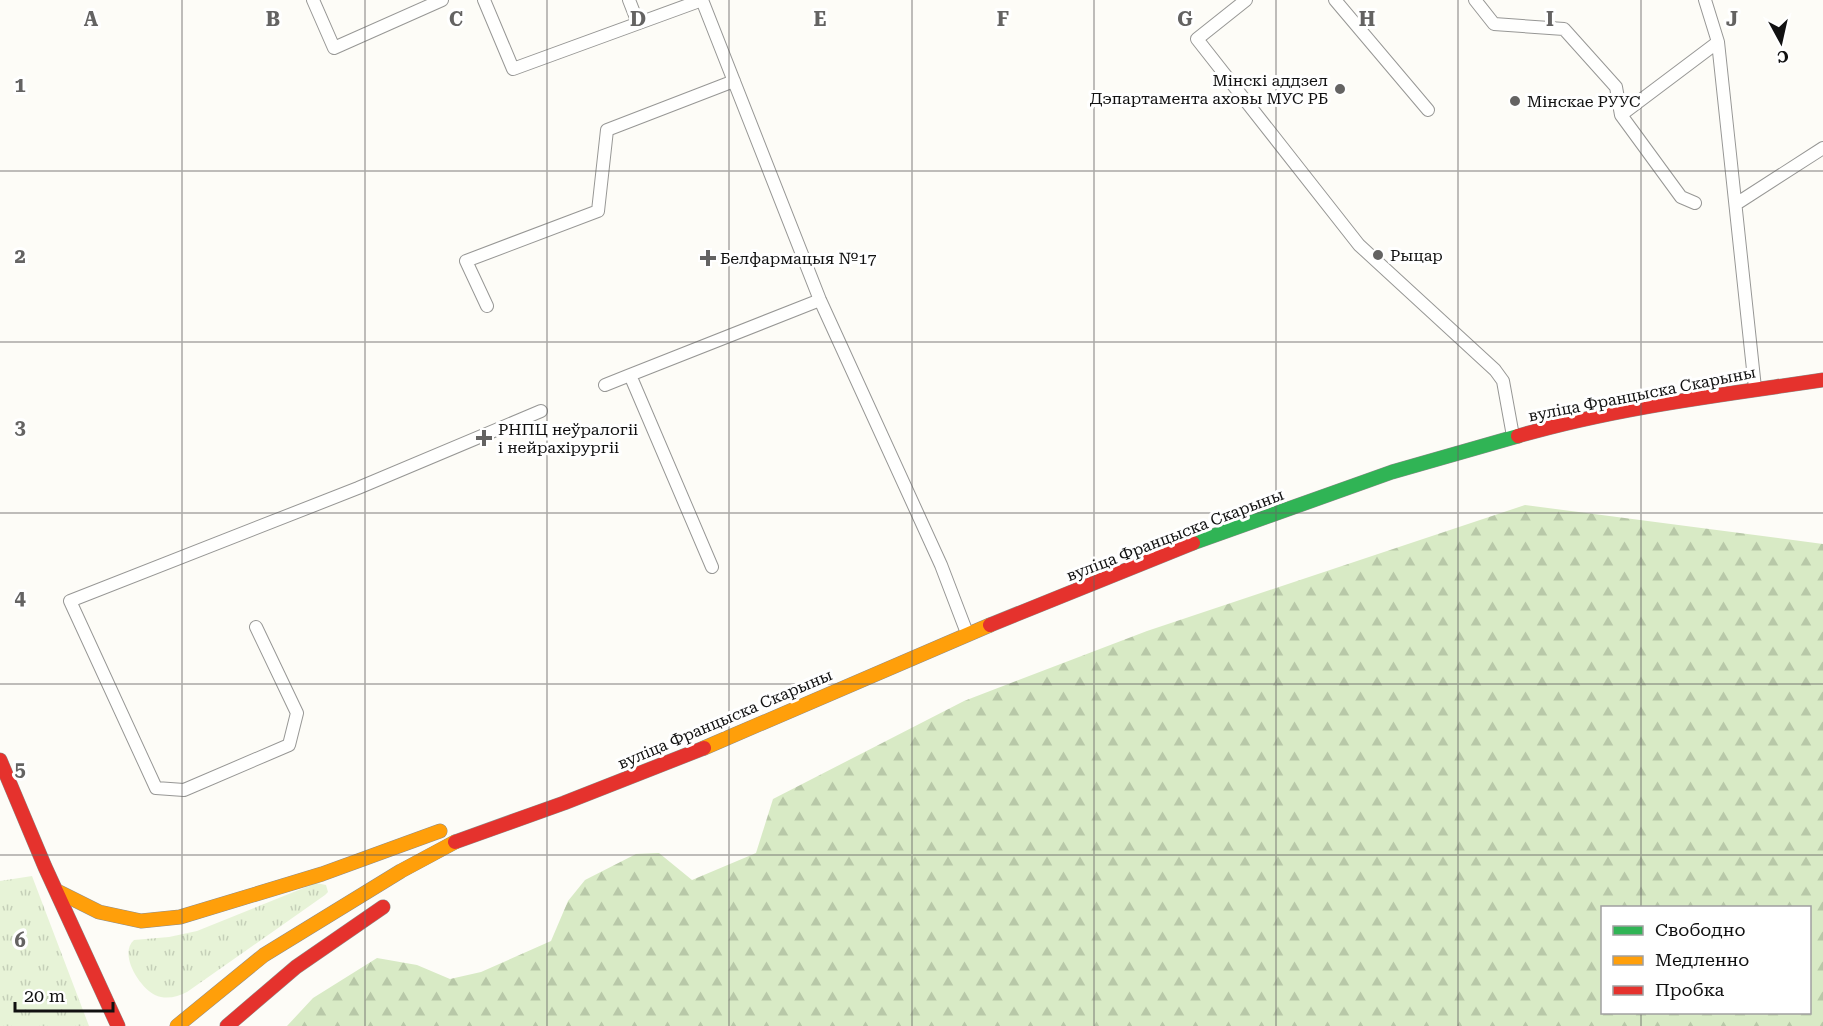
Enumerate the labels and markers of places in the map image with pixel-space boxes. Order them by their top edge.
place label: Мінскі аддзел Дэпартамента аховы МУС РБ [1090,71,1328,108]
marker: Мінскі аддзел Дэпартамента аховы МУС РБ [1333,82,1347,96]
place label: Мінскае РУУС [1527,92,1641,111]
marker: Мінскае РУУС [1508,94,1522,108]
place label: Рыцар [1390,246,1443,265]
marker: Рыцар [1371,248,1385,262]
place label: Белфармацыя №17 [720,249,877,268]
marker: Белфармацыя №17 [701,251,715,265]
place label: РНПЦ неўралогіі і нейрахірургіі [498,420,638,457]
marker: РНПЦ неўралогіі і нейрахірургіі [475,429,493,447]

